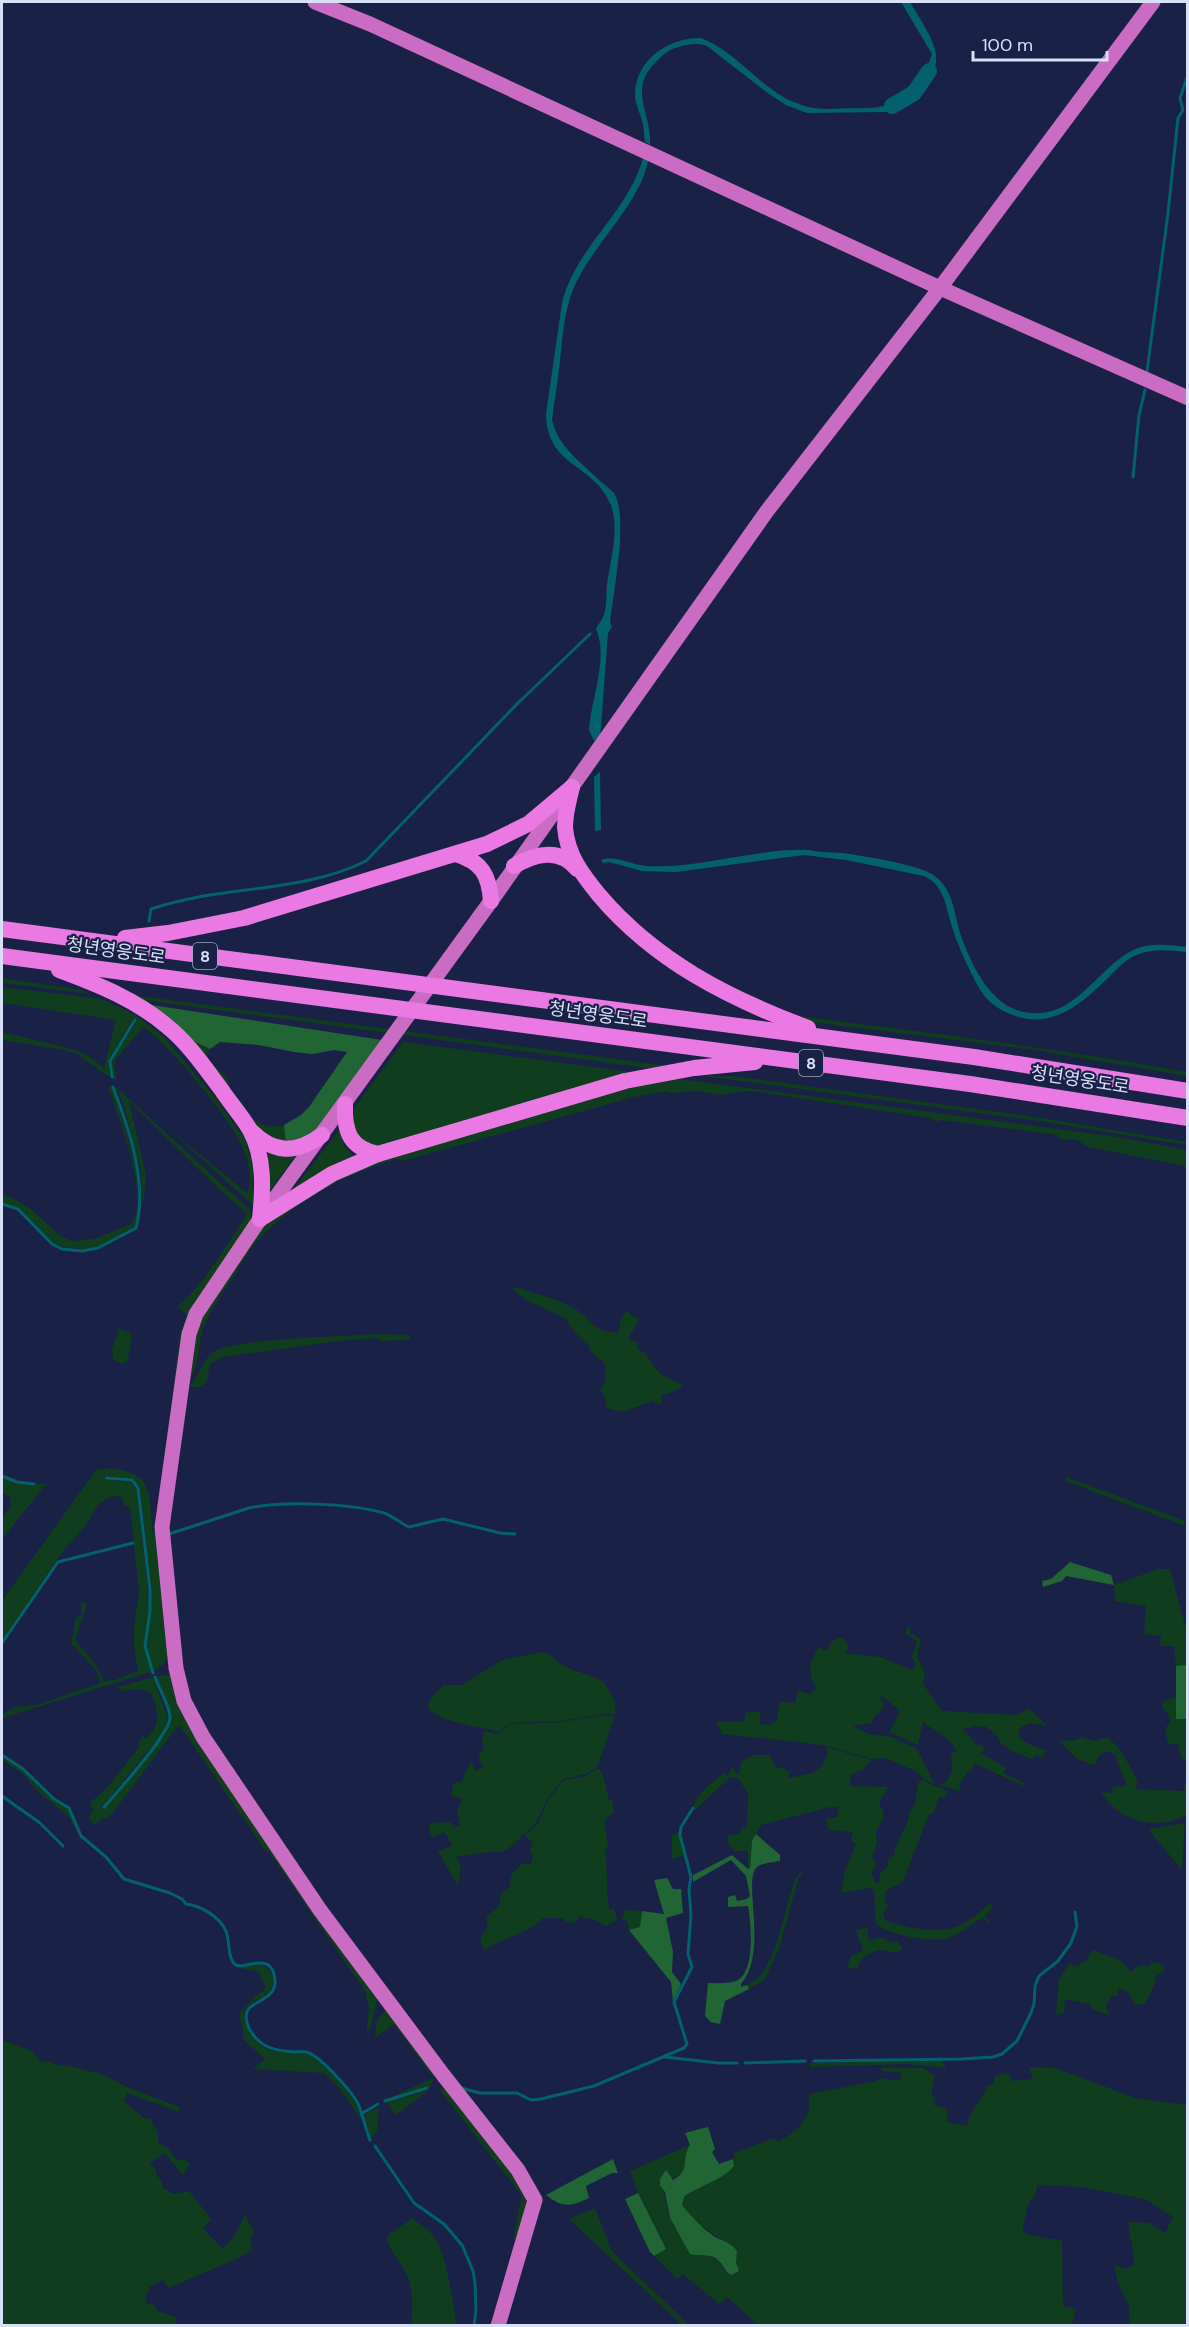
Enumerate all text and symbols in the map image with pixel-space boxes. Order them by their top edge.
scale bar [973,24,1106,62]
text: 100 m [982,33,1033,57]
street label: 청년영웅도로 [65,932,167,970]
road number: 8 [193,943,217,969]
street label: 청년영웅도로 [547,996,649,1034]
road number: 8 [799,1050,823,1076]
street label: 청년영웅도로 [1029,1060,1131,1100]

